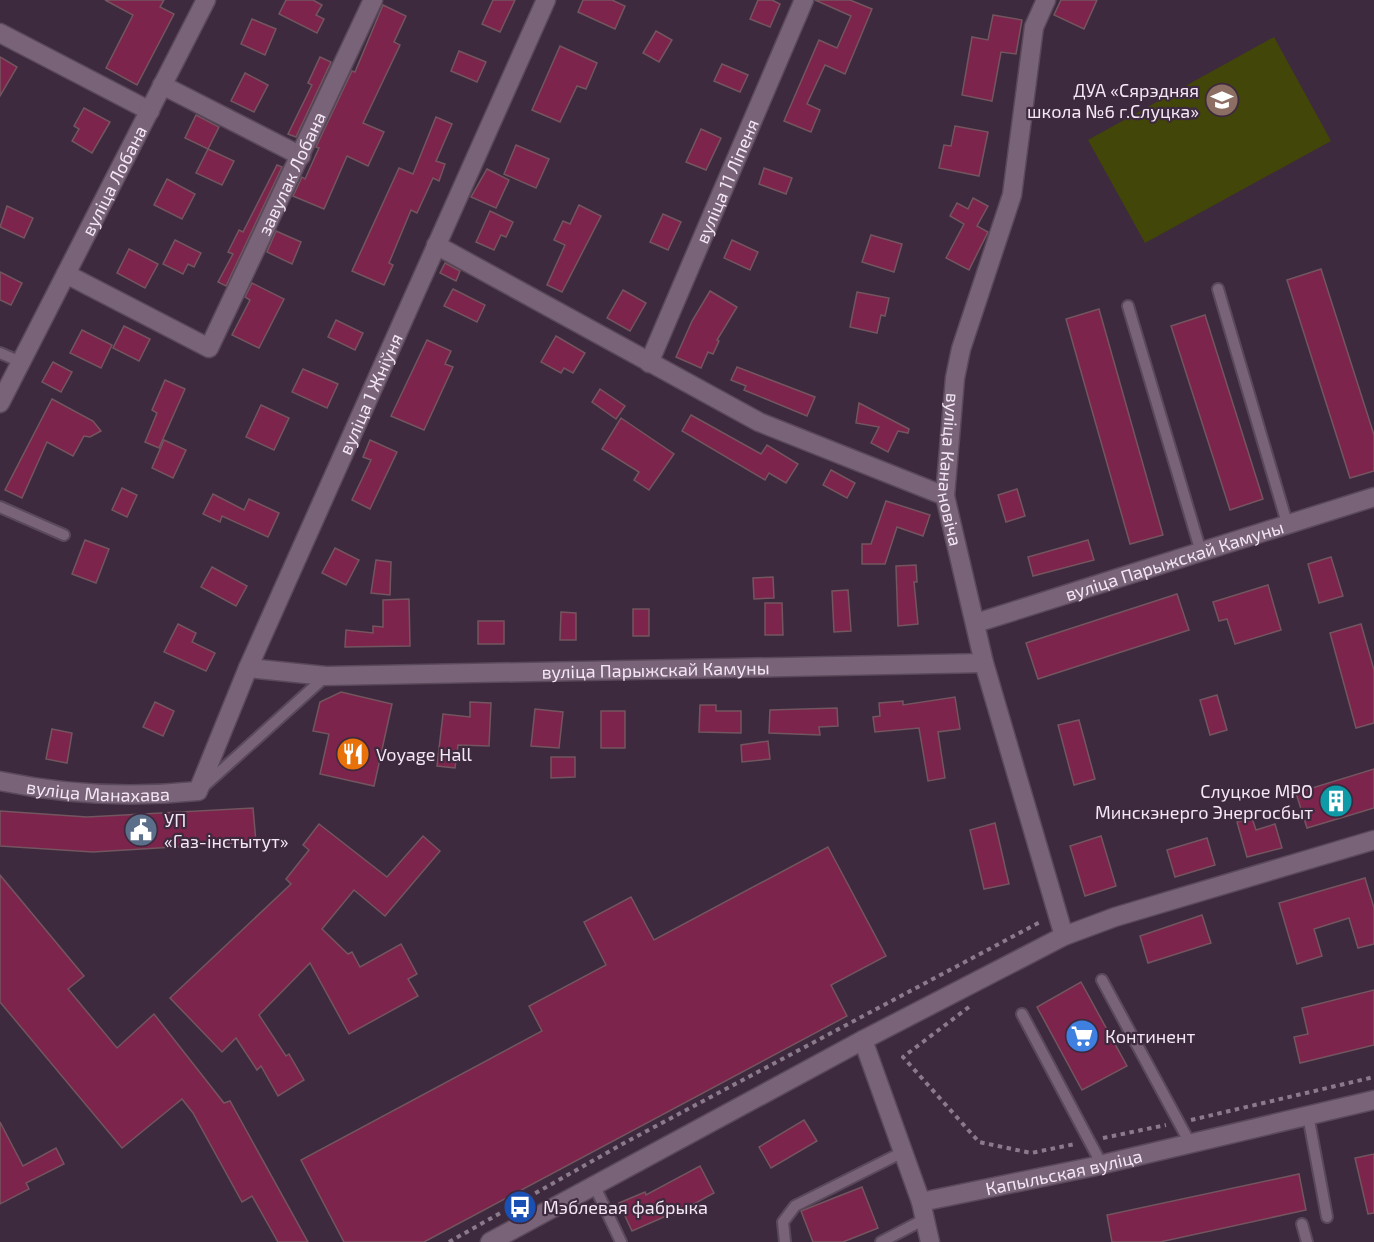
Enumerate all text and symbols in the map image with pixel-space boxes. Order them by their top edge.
place label: ДУА «Сярэдняя школа №6 г.Слуцка» [1027,79,1199,122]
school or university icon: ДУА «Сярэдняя школа №6 г.Слуцка» [1204,82,1240,118]
street label: завулак Лобана [253,108,330,239]
street label: вуліца 11 Ліпеня [690,115,763,246]
street label: вуліца Лобана [76,122,151,239]
street label: вуліца 1 Жніўня [334,330,407,458]
street label: вуліца Канановіча [933,392,967,548]
street label: вуліца Парыжскай Камуны [1062,515,1286,605]
street label: вуліца Парыжскай Камуны [541,656,770,683]
restaurant icon: Voyage Hall [335,736,371,772]
place label: Voyage Hall [376,743,473,765]
street label: вуліца Манахава [25,775,170,806]
place label: Слуцкое МРО Минскэнерго Энергосбыт [1095,780,1313,823]
building icon: Слуцкое МРО Минскэнерго Энергосбыт [1318,783,1354,819]
place label: УП «Газ-інстытут» [164,809,289,852]
public building icon: УП «Газ-інстытут» [123,812,159,848]
supermarket icon: Континент [1064,1018,1100,1054]
place label: Континент [1105,1025,1195,1047]
street label: Капыльская вуліца [983,1144,1144,1199]
bus stop icon: Мэблевая фабрыка [502,1189,538,1225]
place label: Мэблевая фабрыка [543,1196,708,1218]

